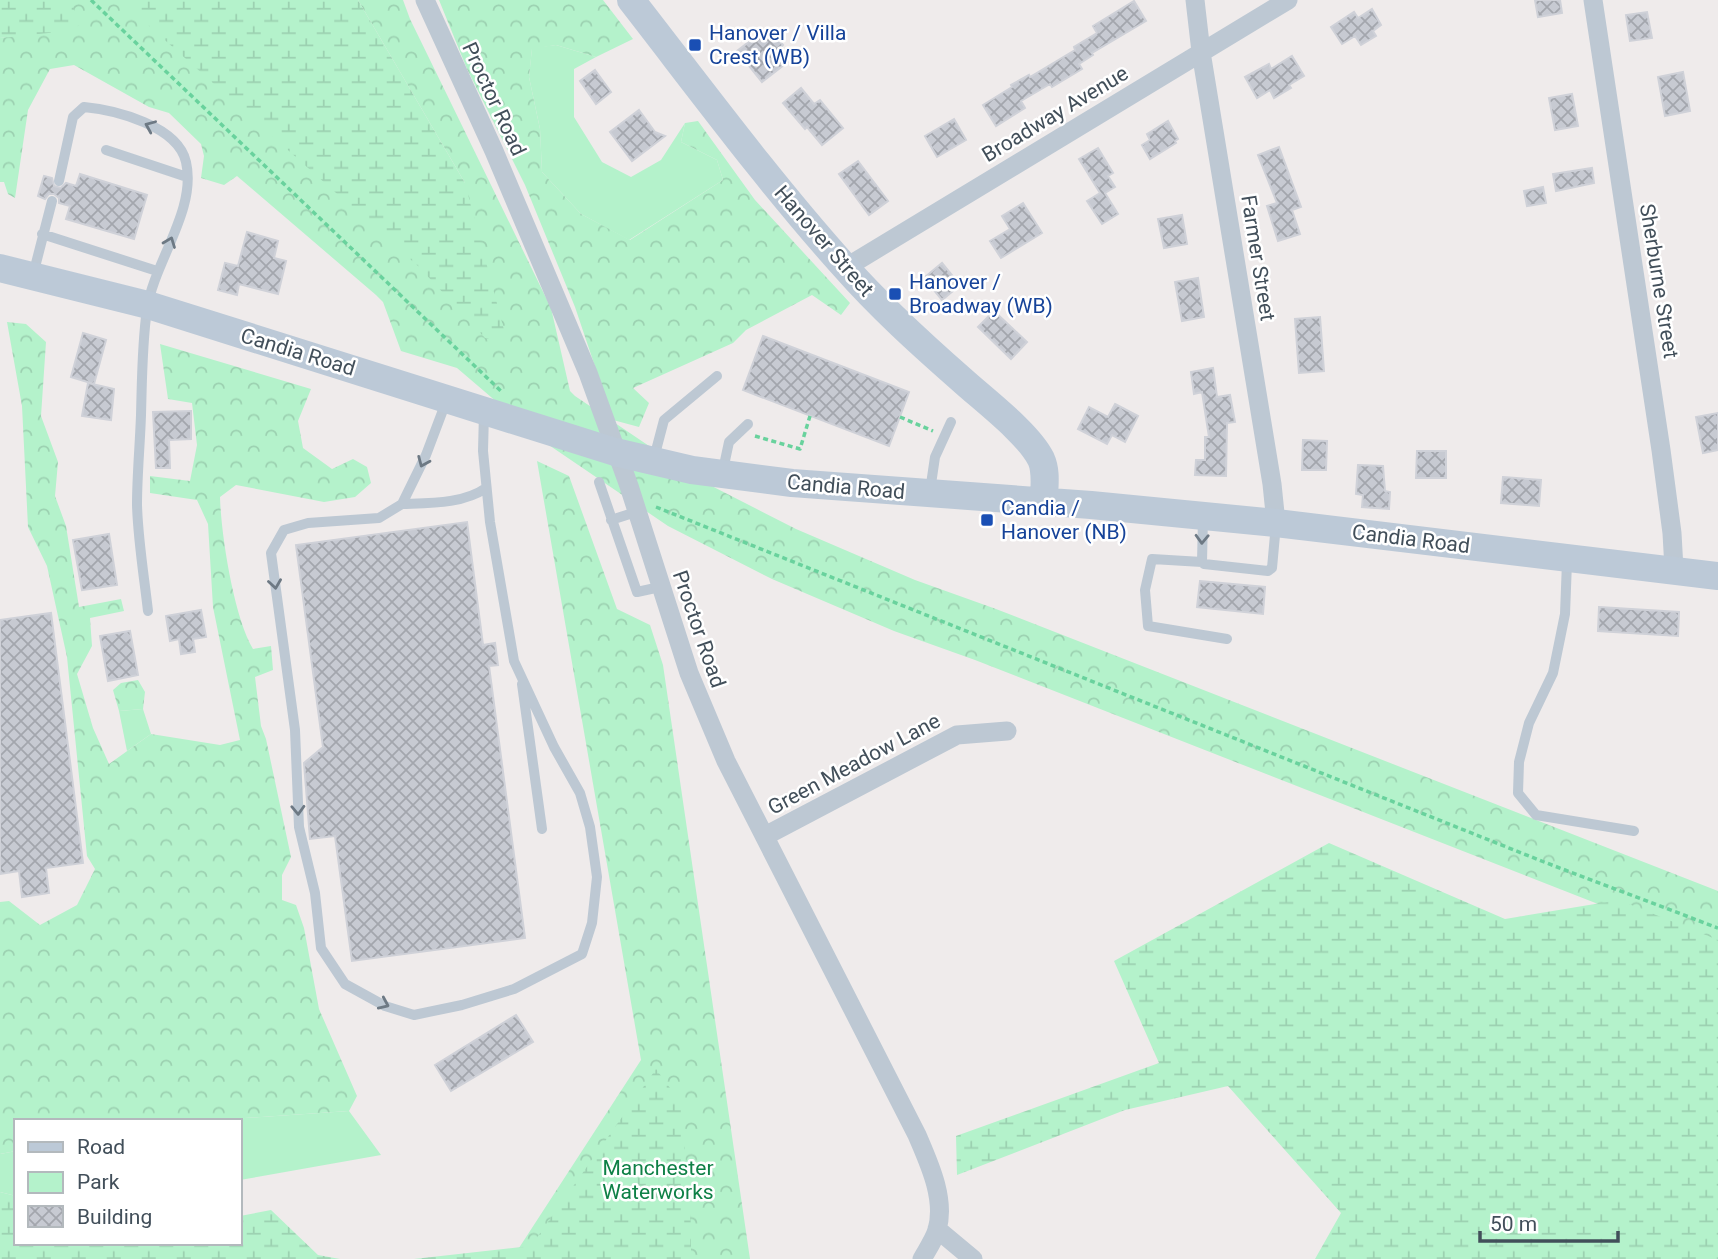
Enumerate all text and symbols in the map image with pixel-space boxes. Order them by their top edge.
place label: Hanover / Villa Crest (WB) [709,21,846,69]
marker: Hanover / Villa Crest (WB) [687,37,703,53]
street label: Proctor Road [457,39,531,159]
street label: Broadway Avenue [978,61,1132,167]
one-way arrow [145,120,158,134]
street label: Hanover Street [769,181,879,301]
street label: Farmer Street [1236,193,1280,323]
street label: Sherburne Street [1635,202,1683,360]
one-way arrow [162,237,176,249]
place label: Hanover / Broadway (WB) [909,270,1053,318]
marker: Hanover / Broadway (WB) [887,286,903,302]
street label: Candia Road [238,323,358,381]
one-way arrow [417,455,431,467]
street label: Candia Road [786,470,906,504]
place label: Candia / Hanover (NB) [1001,496,1127,544]
marker: Candia / Hanover (NB) [979,512,995,528]
street label: Candia Road [1351,520,1471,558]
one-way arrow [1195,534,1210,545]
street label: Proctor Road [668,567,730,691]
one-way arrow [267,578,282,590]
street label: Green Meadow Lane [764,708,944,820]
one-way arrow [290,805,306,816]
one-way arrow [377,996,389,1010]
legend [14,1119,242,1245]
text: Road [77,1135,125,1159]
park label: Manchester Waterworks [602,1156,714,1204]
text: Park [77,1170,120,1194]
scale bar [1480,1200,1618,1244]
text: Building [77,1205,152,1229]
text: 50 m [1490,1212,1537,1236]

